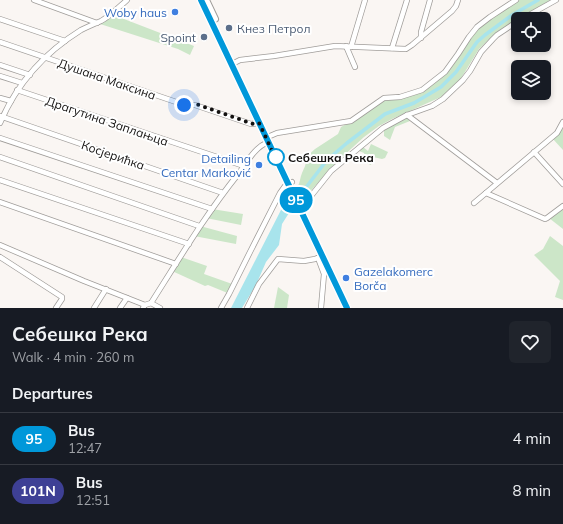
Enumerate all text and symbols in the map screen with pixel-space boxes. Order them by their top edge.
place label: Woby haus [104,5,167,20]
marker: Woby haus [170,7,180,17]
map controls [511,12,551,100]
button: locate [511,12,551,52]
place label: Кнез Петрол [237,21,310,36]
marker: Кнез Петрол [224,23,234,33]
place label: Spoint [160,30,196,45]
marker: Spoint [199,32,209,42]
street label: Душана Максина [56,55,158,103]
button: layers [511,60,551,100]
street label: Драгутина Заплањца [44,93,170,149]
your location [174,95,194,115]
street label: Косјерићка [79,137,147,173]
marker: Себешка Река [267,148,285,166]
place label: Себешка Река [288,150,374,165]
place label: Detailing Centar Marković [161,151,251,180]
marker: Detailing Centar Marković [254,160,264,170]
line badge: 95 [278,187,314,213]
text: 95 [288,191,304,209]
place label: Gazelakomerc Borča [354,264,433,293]
marker: Gazelakomerc Borča [341,273,351,283]
button: heart [509,321,551,363]
text: Себешка Река [12,322,148,346]
text: Walk · 4 min · 260 m [12,349,134,365]
text: Departures [12,384,93,403]
text: Bus [68,421,95,440]
text: 4 min [513,429,551,448]
text: 95 [26,430,42,448]
text: 12:47 [68,440,102,456]
text: Bus [76,473,103,492]
text: 8 min [513,481,551,500]
text: 101N [20,482,56,500]
text: 12:51 [76,492,110,508]

